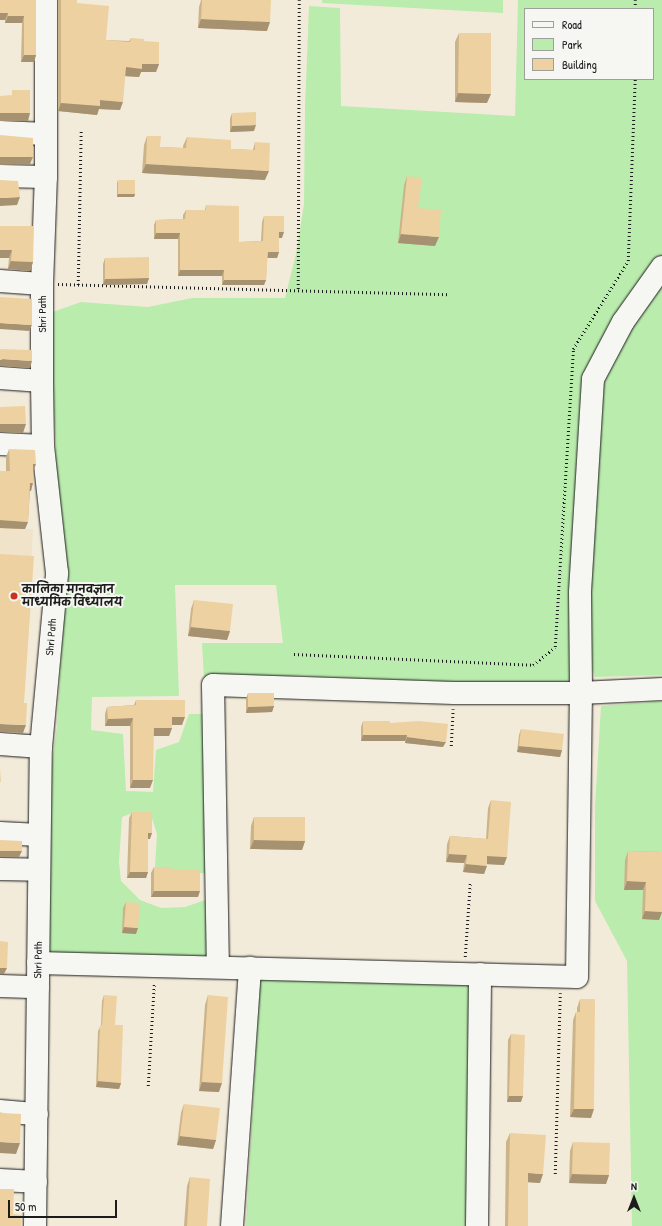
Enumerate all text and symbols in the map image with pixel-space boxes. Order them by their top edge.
legend [524,8,654,80]
text: Road [562,16,582,33]
text: Park [562,36,582,53]
text: Building [562,56,597,73]
street label: Shri Path [35,296,49,332]
place label: कालिका मानवज्ञान माध्यमिक विध्यालय [22,583,122,609]
marker: कालिका मानवज्ञान माध्यमिक विध्यालय [9,591,19,601]
street label: Shri Path [43,618,59,656]
street label: Shri Path [31,941,45,979]
north arrow [614,1178,654,1218]
text: N [631,1179,637,1193]
scale bar [10,1192,119,1218]
text: 50 m [15,1198,36,1215]

